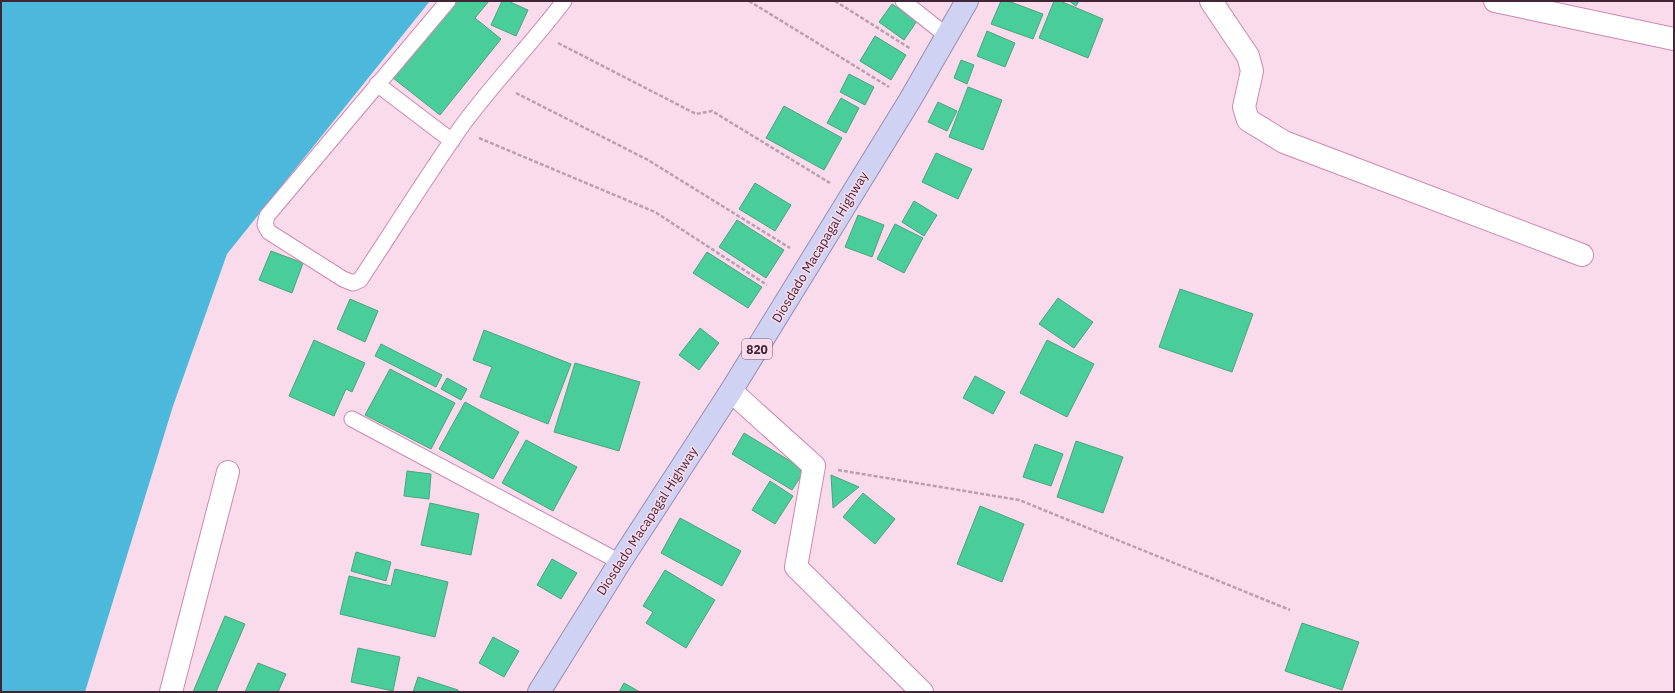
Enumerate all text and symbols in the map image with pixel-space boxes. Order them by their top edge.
street label: Diosdado Macapagal Highway [768,168,872,326]
road number: 820 [742,339,772,359]
street label: Diosdado Macapagal Highway [593,443,702,598]

